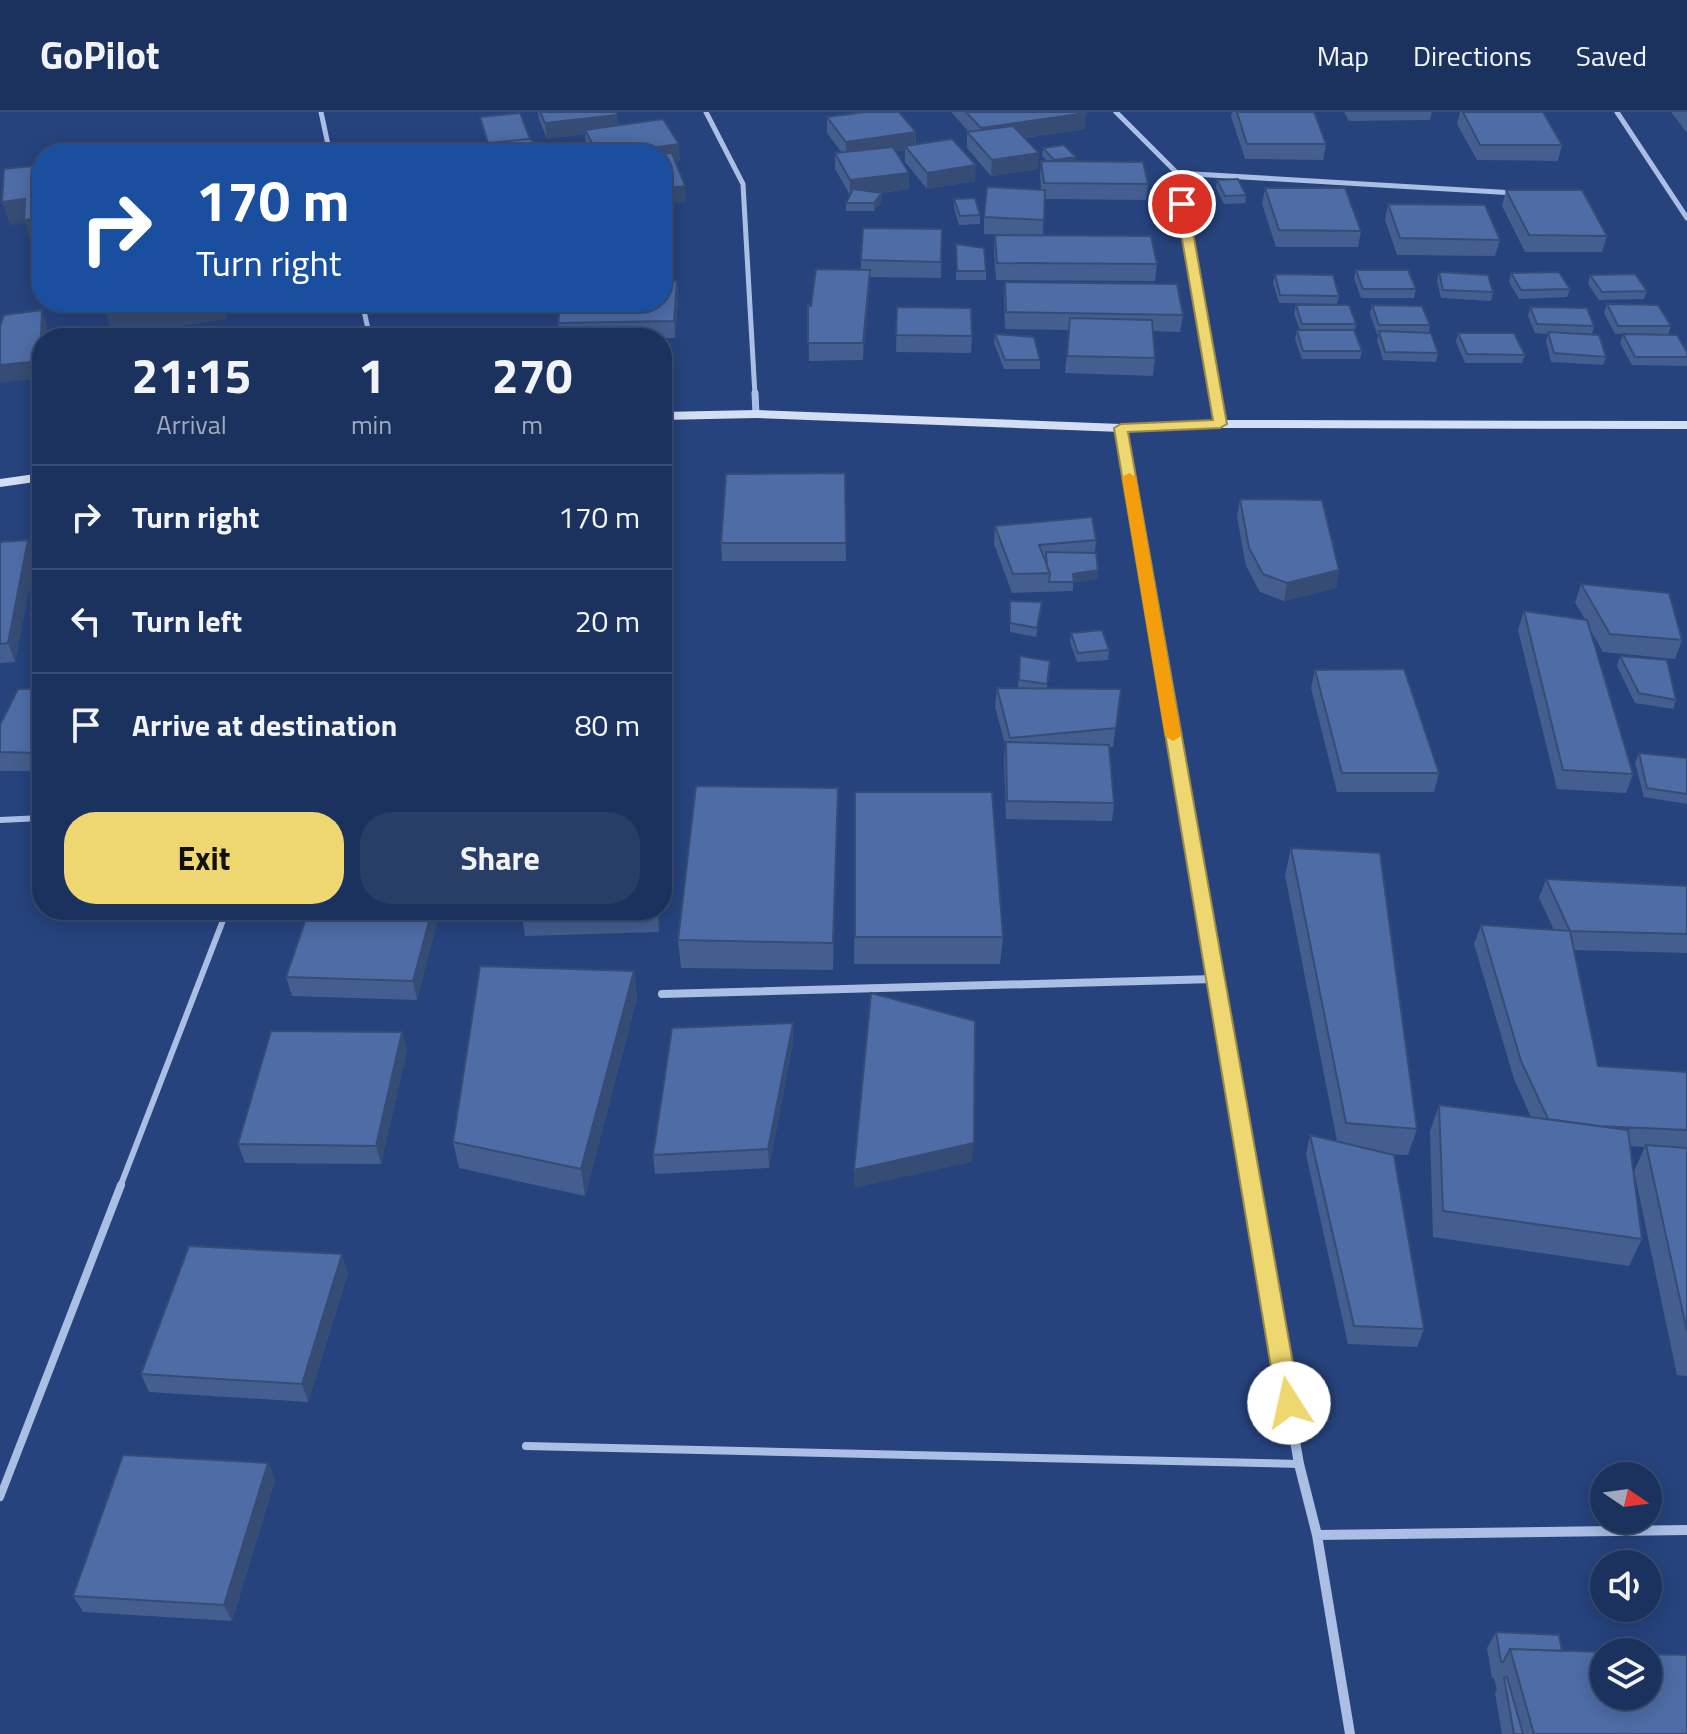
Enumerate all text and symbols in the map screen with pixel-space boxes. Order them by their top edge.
text: GoPilot [40,26,160,84]
text: Map [1317,34,1369,77]
text: Directions [1413,34,1532,77]
text: Saved [1576,34,1647,77]
text: 170 m [196,158,349,243]
pin [1148,170,1216,238]
icon: right [64,176,168,280]
icon: arrive [1160,182,1204,226]
text: Turn right [196,235,341,290]
text: 21:15 [132,339,251,412]
text: 1 [358,339,385,412]
text: 270 [492,339,572,412]
text: Arrival [156,405,227,444]
text: min [351,405,392,444]
text: m [521,405,543,444]
text: Turn right [132,494,260,540]
text: 170 m [558,494,640,540]
icon: right [64,495,108,539]
text: Turn left [132,598,242,644]
text: 20 m [575,598,640,644]
icon: left [64,599,108,643]
text: Arrive at destination [132,702,397,748]
text: 80 m [575,702,640,748]
icon: arrive [64,703,108,747]
button: Exit [64,812,344,904]
button: Share [360,812,640,904]
position arrow [1247,1361,1331,1445]
north arrow [1590,1462,1662,1534]
map controls [1590,1462,1662,1710]
button: sound [1590,1550,1662,1622]
button: layers [1590,1638,1662,1710]

